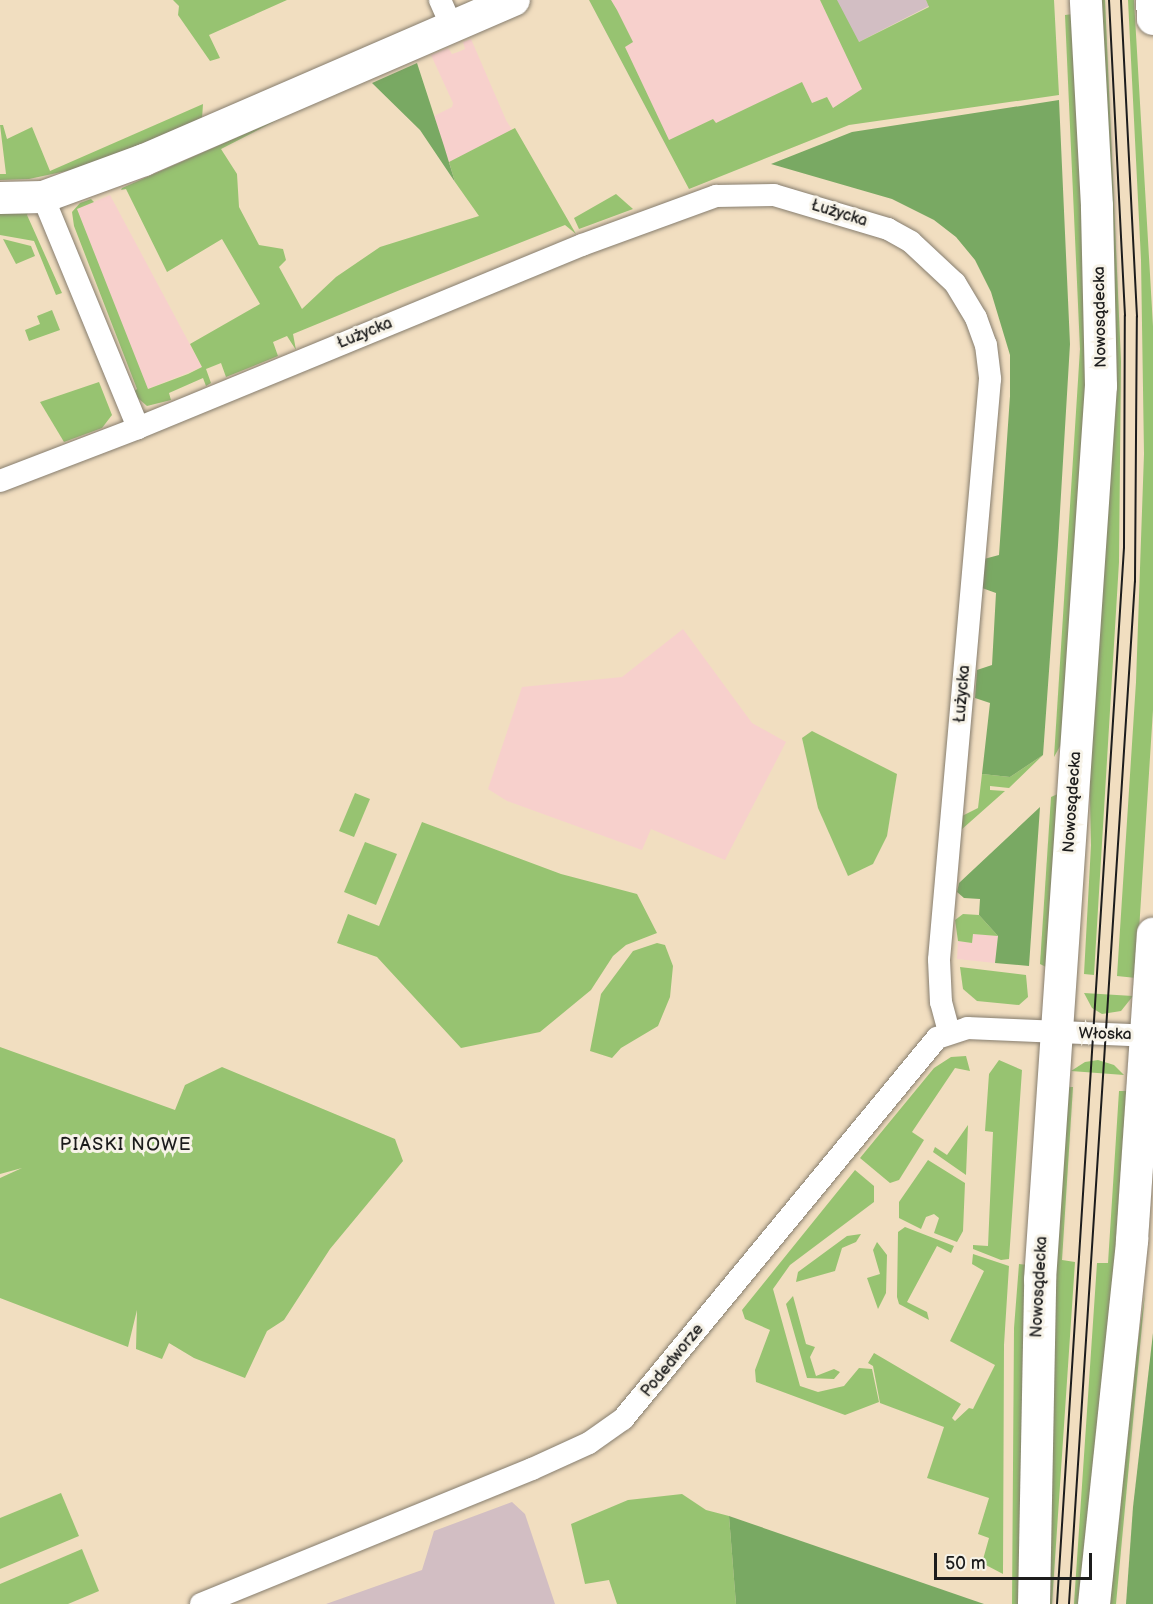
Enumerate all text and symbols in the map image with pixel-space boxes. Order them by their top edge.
street label: Łużycka [809,196,869,232]
street label: Nowosądecka [1091,266,1111,368]
street label: Łużycka [335,314,395,354]
street label: Łużycka [951,664,975,724]
street label: Nowosądecka [1060,751,1086,853]
street label: Włoska [1078,1025,1132,1045]
district label: PIASKI NOWE [60,1134,192,1156]
street label: Nowosądecka [1028,1236,1052,1338]
street label: Podedworze [638,1321,708,1401]
scale bar [937,1541,1094,1579]
text: 50 m [945,1553,986,1574]

